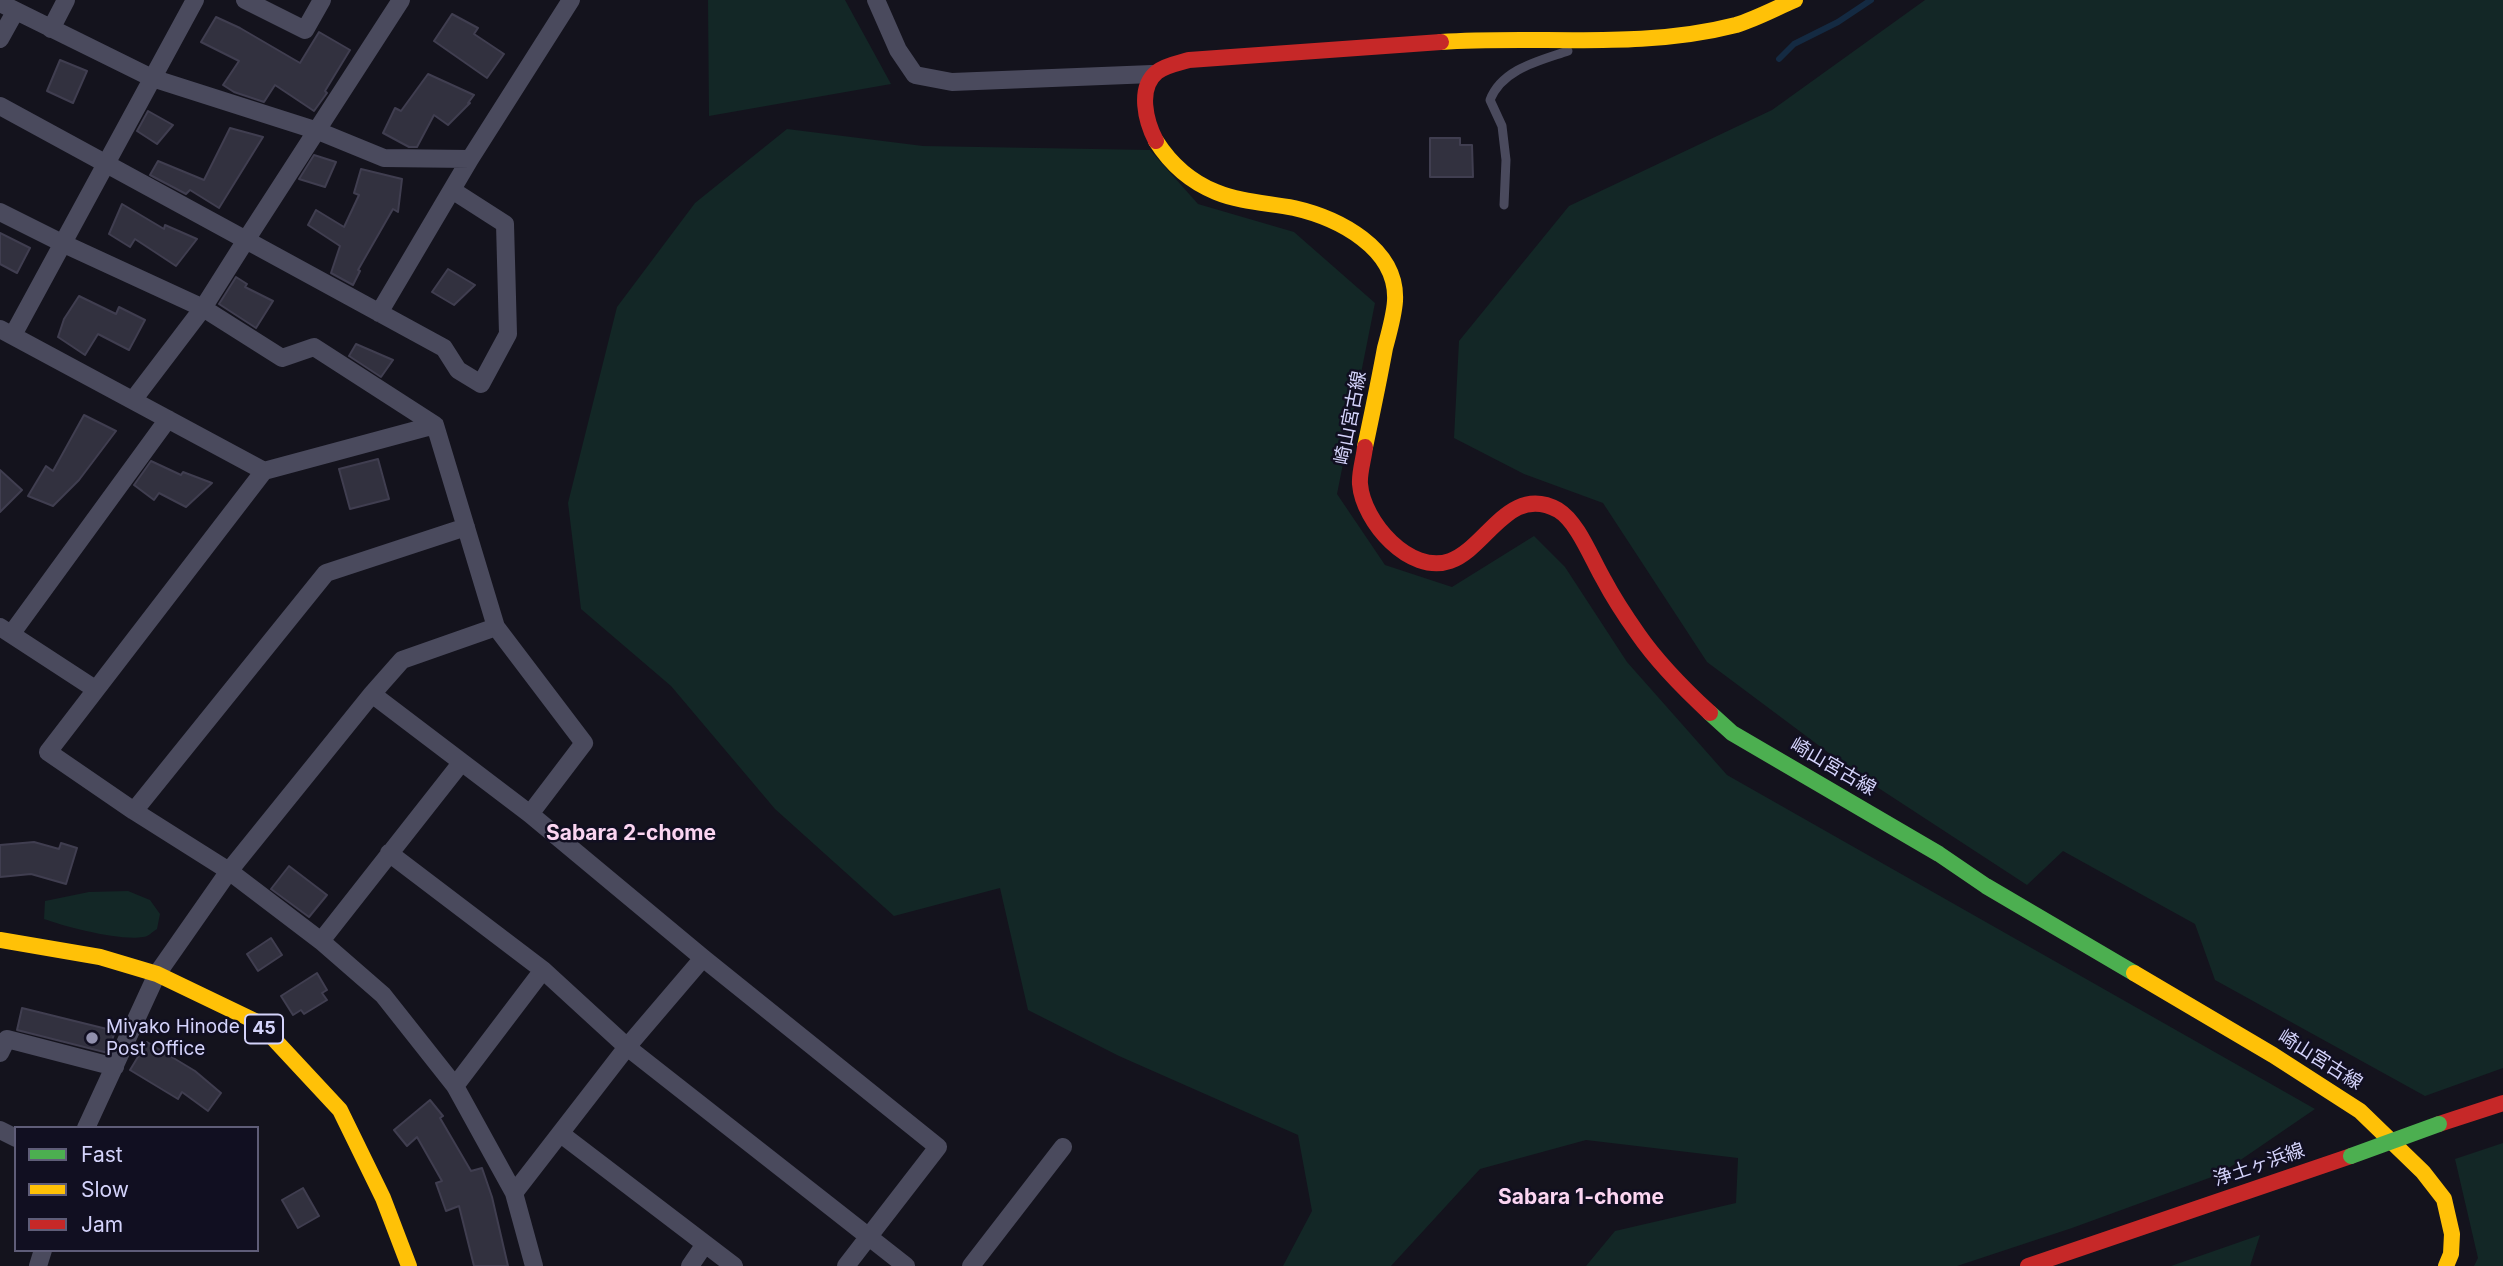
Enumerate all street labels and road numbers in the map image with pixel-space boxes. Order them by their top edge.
street label: 崎山宮古線 [1331,369,1371,467]
street label: 崎山宮古線 [1786,733,1880,801]
road number: 45 [245,1014,283,1044]
street label: 崎山宮古線 [2274,1025,2366,1095]
street label: 浄土ヶ浜線 [2210,1139,2308,1191]

